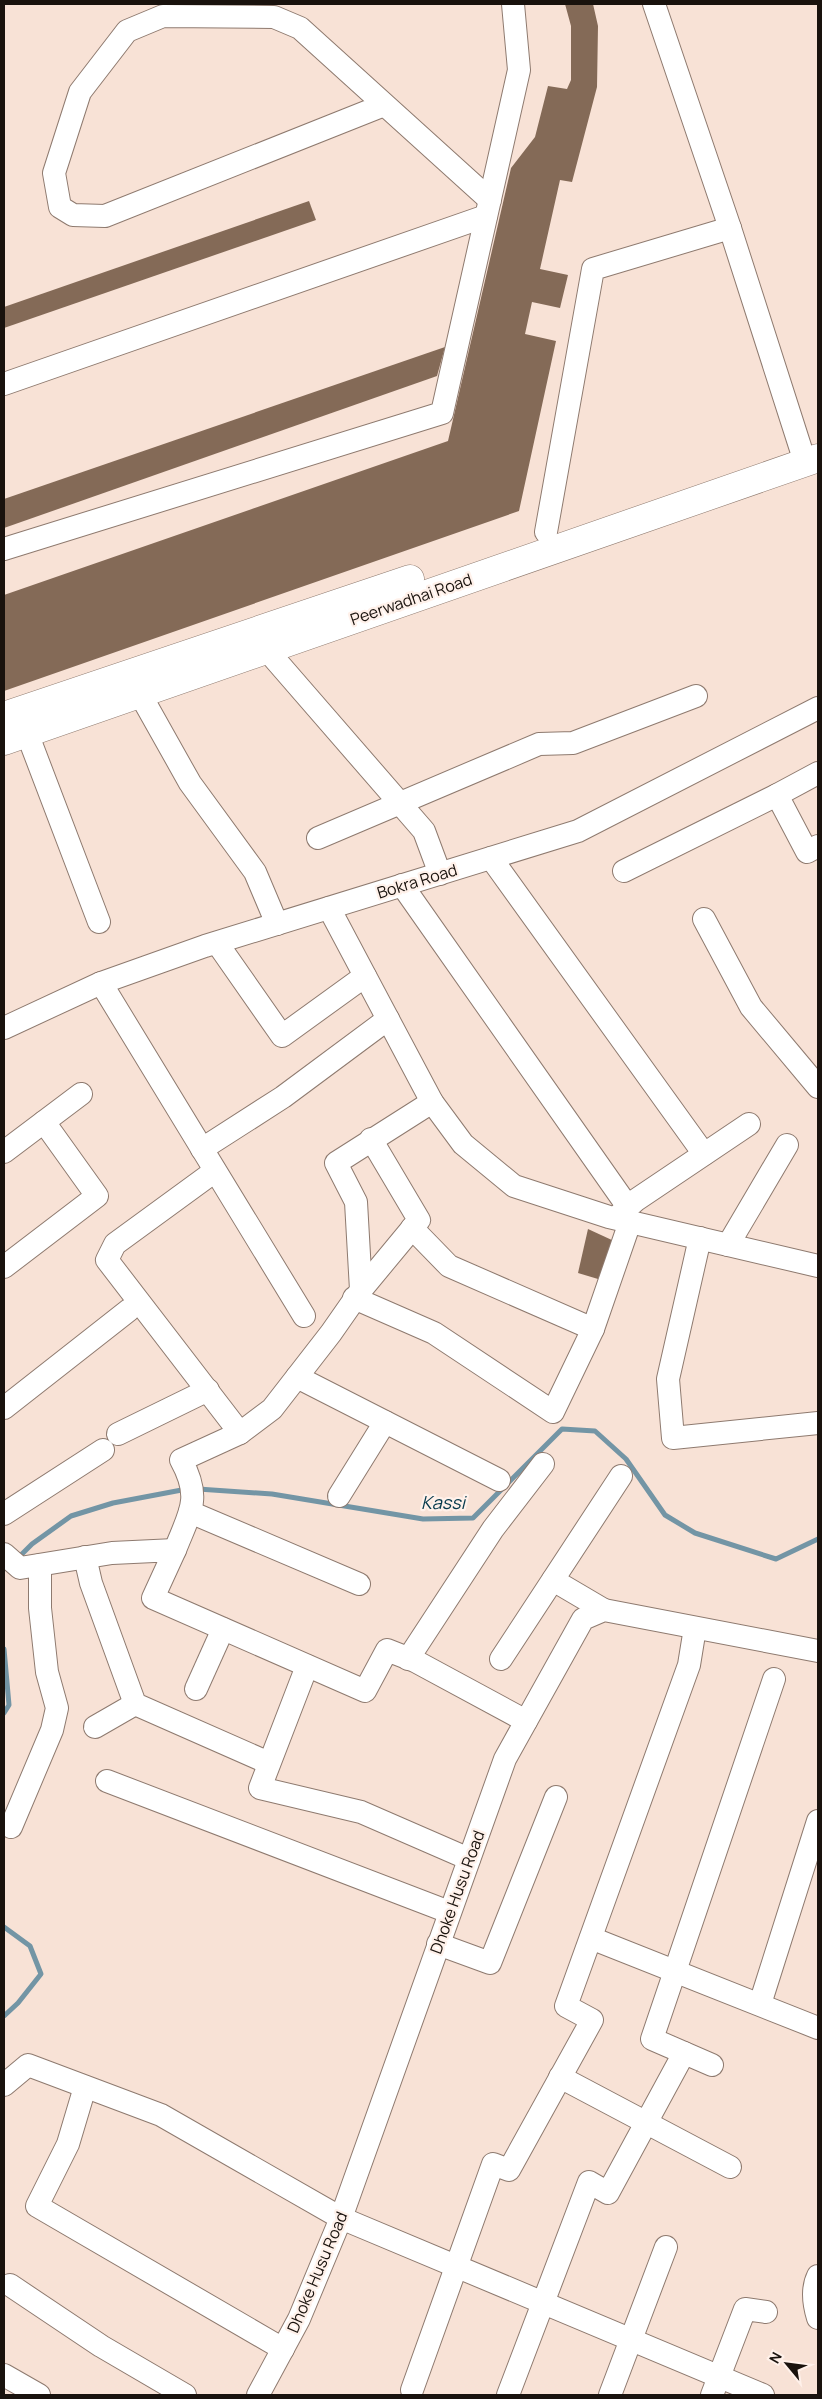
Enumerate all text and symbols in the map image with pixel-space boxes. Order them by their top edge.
street label: Peerwadhai Road [347,568,475,630]
street label: Bokra Road [374,858,460,904]
water label: Kassi [421,1490,468,1514]
street label: Dhoke Husu Road [425,1827,489,1957]
street label: Dhoke Husu Road [282,2208,352,2336]
north arrow [762,2339,812,2389]
text: N [764,2348,786,2366]

